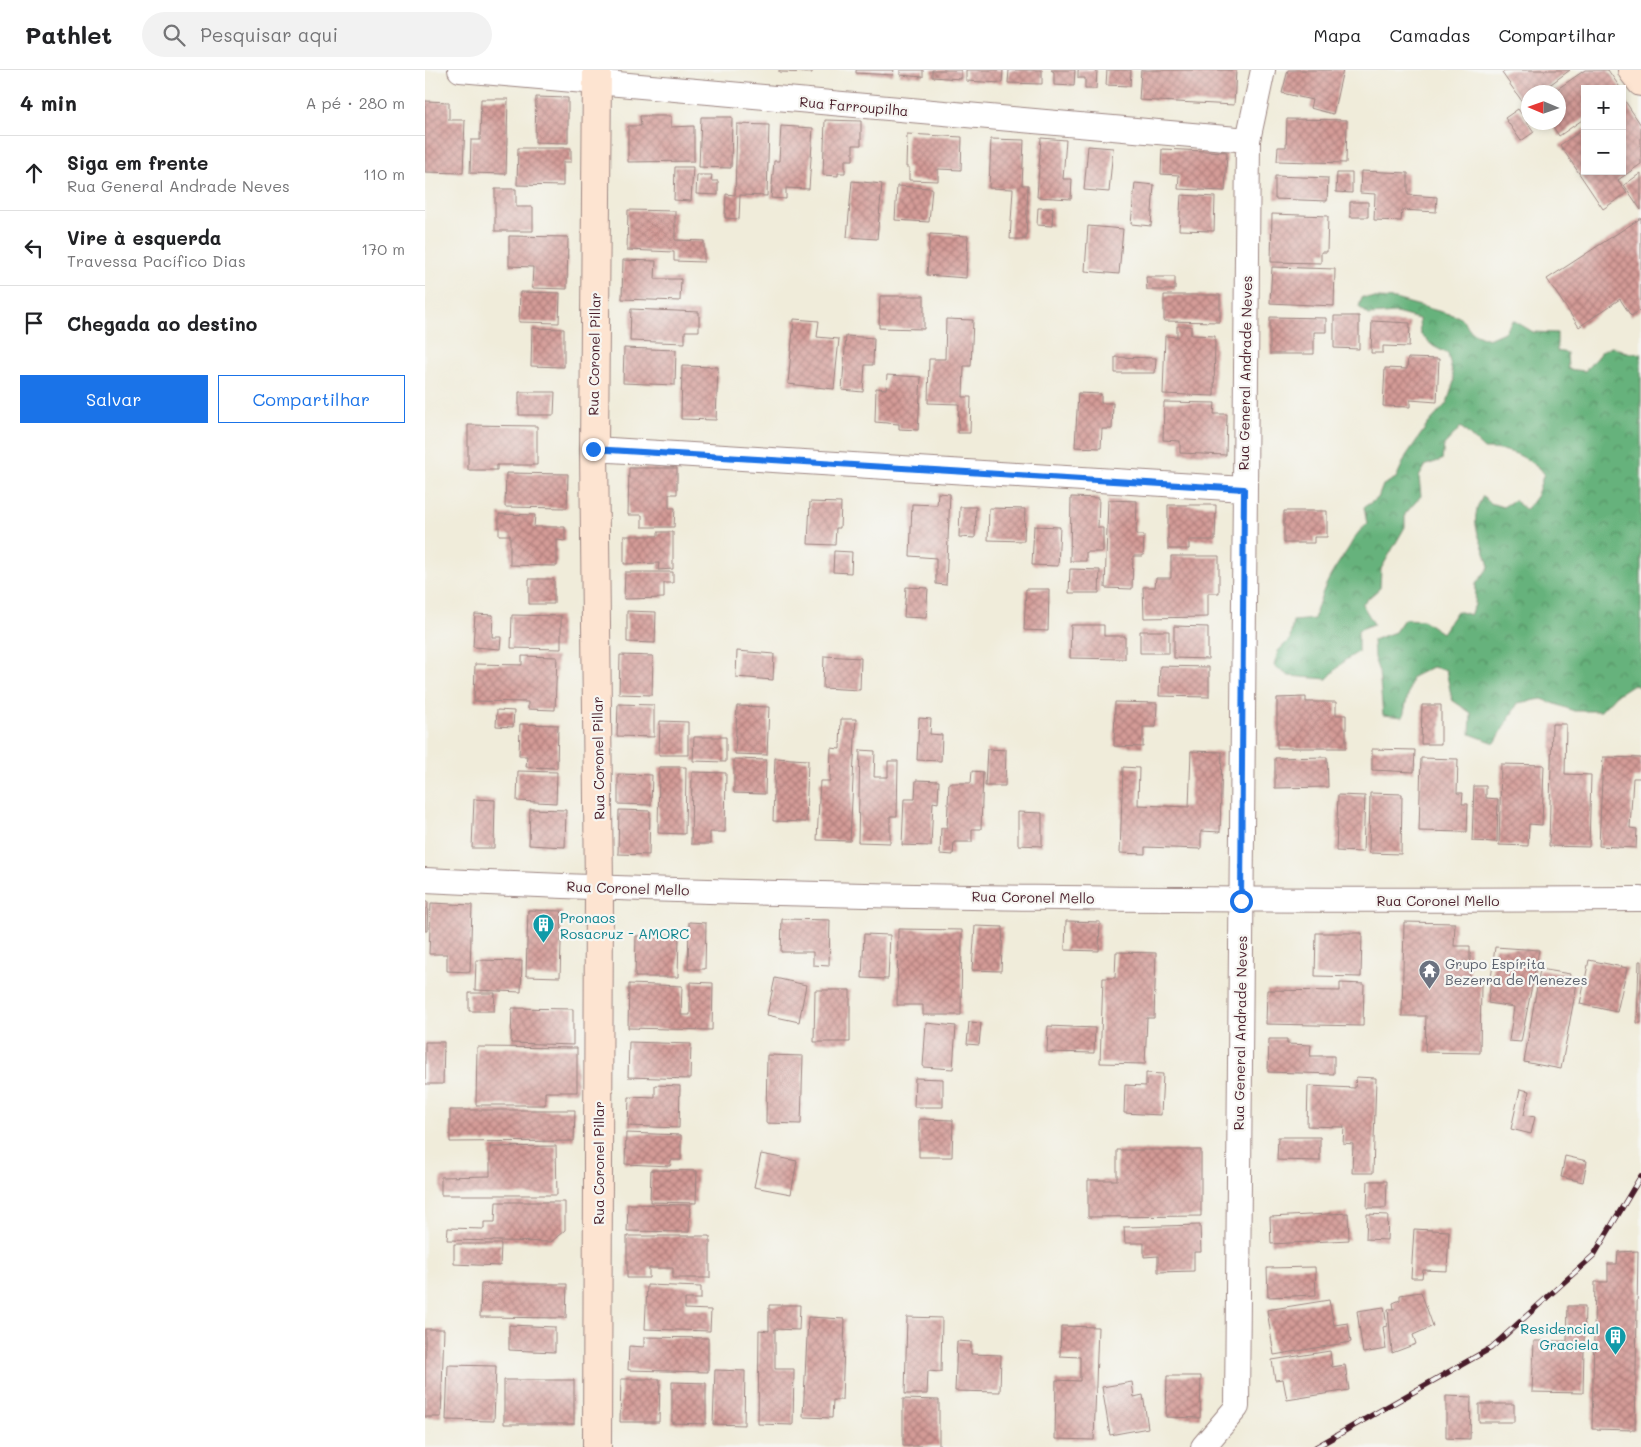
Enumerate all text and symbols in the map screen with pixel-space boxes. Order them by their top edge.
search box [142,12,492,57]
text: Pathlet [25,19,112,50]
icon: search [160,21,188,49]
text: Pesquisar aqui [200,22,338,47]
text: Mapa [1314,23,1361,47]
text: Camadas [1389,23,1470,47]
text: Compartilhar [1498,23,1616,47]
north arrow [1521,85,1566,130]
map controls [1581,85,1626,175]
button: + [1581,85,1626,130]
text: 4 min [20,89,77,116]
text: A pé · 280 m [305,92,405,113]
street label: Rua Farroupilha [799,92,909,120]
button: − [1581,130,1626,175]
text: Siga em frente [67,150,208,175]
icon: ahead [20,159,48,187]
text: 110 m [363,163,405,184]
text: Rua General Andrade Neves [67,175,290,196]
text: Vire à esquerda [67,225,222,250]
icon: left [20,234,48,262]
text: 170 m [361,238,405,259]
text: Travessa Pacífico Dias [67,250,246,271]
street label: Rua General Andrade Neves [1234,275,1256,471]
street label: Rua Coronel Pillar [583,292,605,416]
icon: arrive [20,309,48,337]
text: Chegada ao destino [67,311,257,336]
button: Salvar [20,375,208,423]
button: Compartilhar [218,375,405,423]
route end [582,438,605,461]
street label: Rua Coronel Pillar [587,696,609,820]
street label: Rua Coronel Mello [566,876,690,900]
street label: Rua Coronel Mello [971,886,1095,908]
route start [1230,890,1253,913]
street label: Rua Coronel Mello [1376,891,1500,910]
place label: Pronaos Rosacruz - AMORC [560,908,689,943]
building icon: Pronaos Rosacruz - AMORC [532,913,556,944]
street label: Rua General Andrade Neves [1229,935,1251,1131]
place label: Grupo Espírita Bezerra de Menezes [1445,954,1588,989]
temple icon: Grupo Espírita Bezerra de Menezes [1417,959,1441,990]
street label: Rua Coronel Pillar [589,1101,608,1225]
place label: Residencial Graciela [1520,1319,1599,1354]
building icon: Residencial Graciela [1603,1324,1627,1355]

